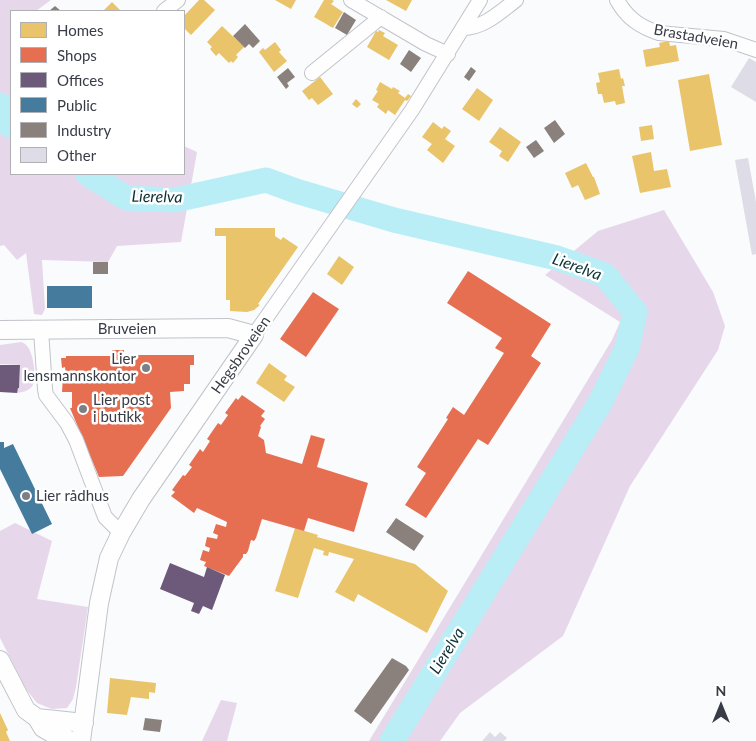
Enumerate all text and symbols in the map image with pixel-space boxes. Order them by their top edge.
legend [10,10,185,175]
text: Homes [57,21,103,39]
street label: Brastadveien [652,21,740,53]
text: Shops [57,46,97,64]
text: Offices [57,71,104,89]
text: Public [57,96,97,114]
text: Industry [57,121,111,139]
text: Other [57,146,96,164]
water label: Lierelva [131,187,183,207]
water label: Lierelva [550,249,604,285]
street label: Hegsbroveien [208,313,274,397]
street label: Bruveien [98,320,156,338]
place label: Lier lensmannskontor [23,350,136,385]
marker: Lier lensmannskontor [140,362,152,374]
place label: Lier post i butikk [93,391,150,426]
marker: Lier post i butikk [77,403,89,415]
place label: Lier rådhus [36,487,109,505]
marker: Lier rådhus [20,490,32,502]
water label: Lierelva [425,624,469,678]
north arrow [696,681,746,731]
text: N [716,682,726,699]

